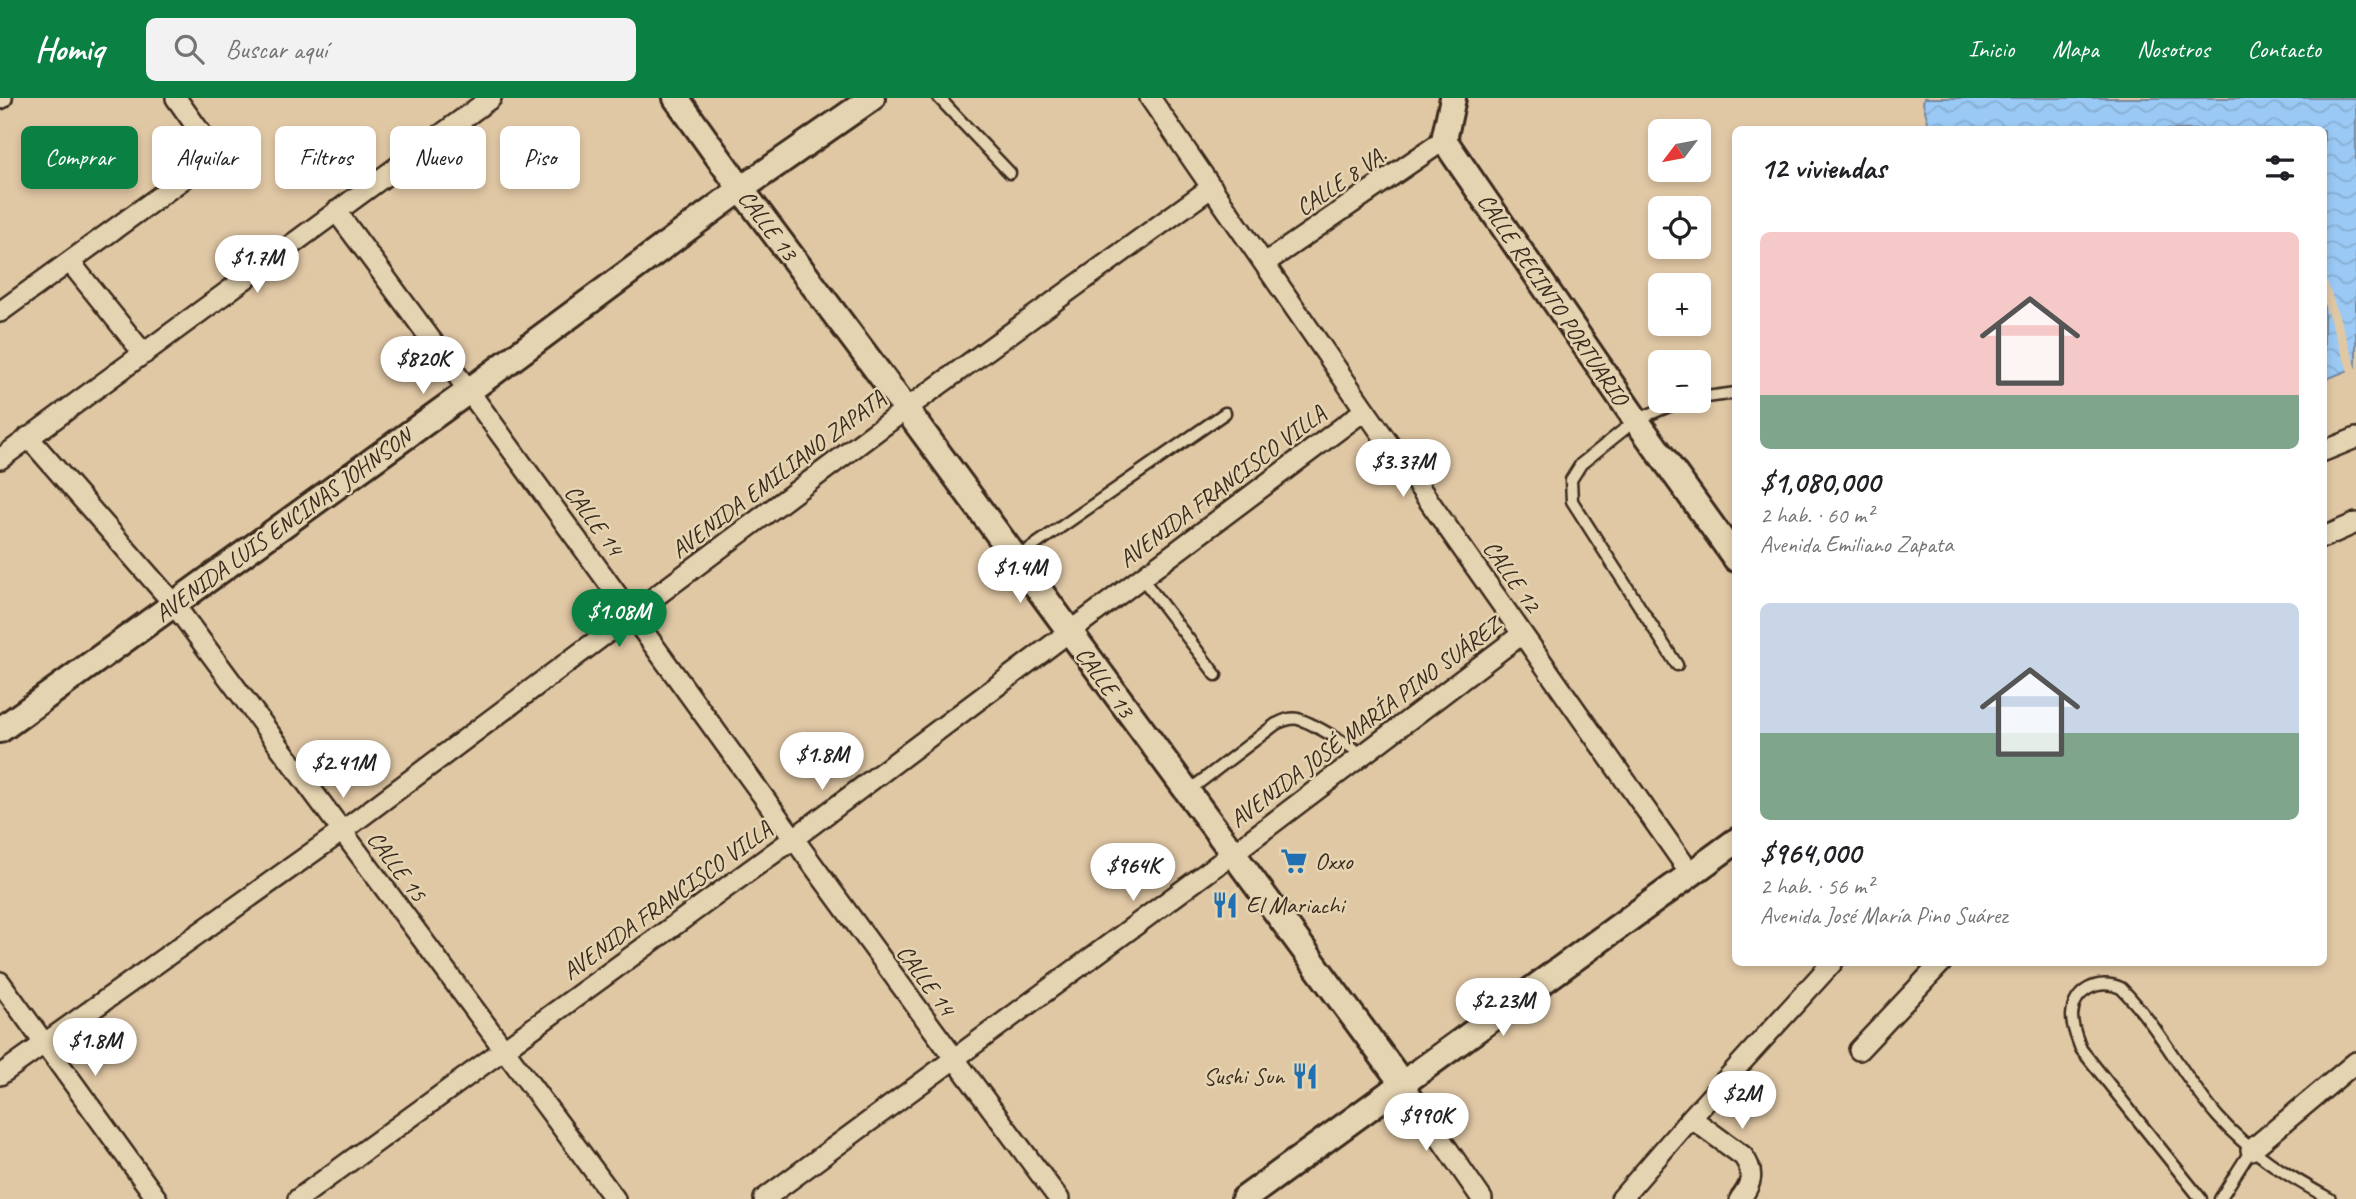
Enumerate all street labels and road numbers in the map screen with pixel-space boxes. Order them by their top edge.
street label: CALLE 8 VA. [1290,140,1392,222]
street label: CALLE 13 [732,184,806,268]
street label: CALLE RECINTO PORTUARIO [1471,187,1637,413]
street label: AVENIDA EMILIANO ZAPATA [665,383,892,565]
street label: AVENIDA FRANCISCO VILLA [1112,398,1332,574]
street label: AVENIDA LUIS ENCINAS JOHNSON [149,420,420,628]
street label: CALLE 14 [558,478,631,563]
street label: CALLE 12 [1476,534,1549,620]
street label: AVENIDA JOSÉ MARÍA PINO SUÁREZ [1223,608,1509,834]
street label: CALLE 13 [1069,640,1142,725]
street label: AVENIDA FRANCISCO VILLA [556,813,778,986]
street label: CALLE 15 [361,825,434,908]
street label: CALLE 14 [890,938,963,1023]

